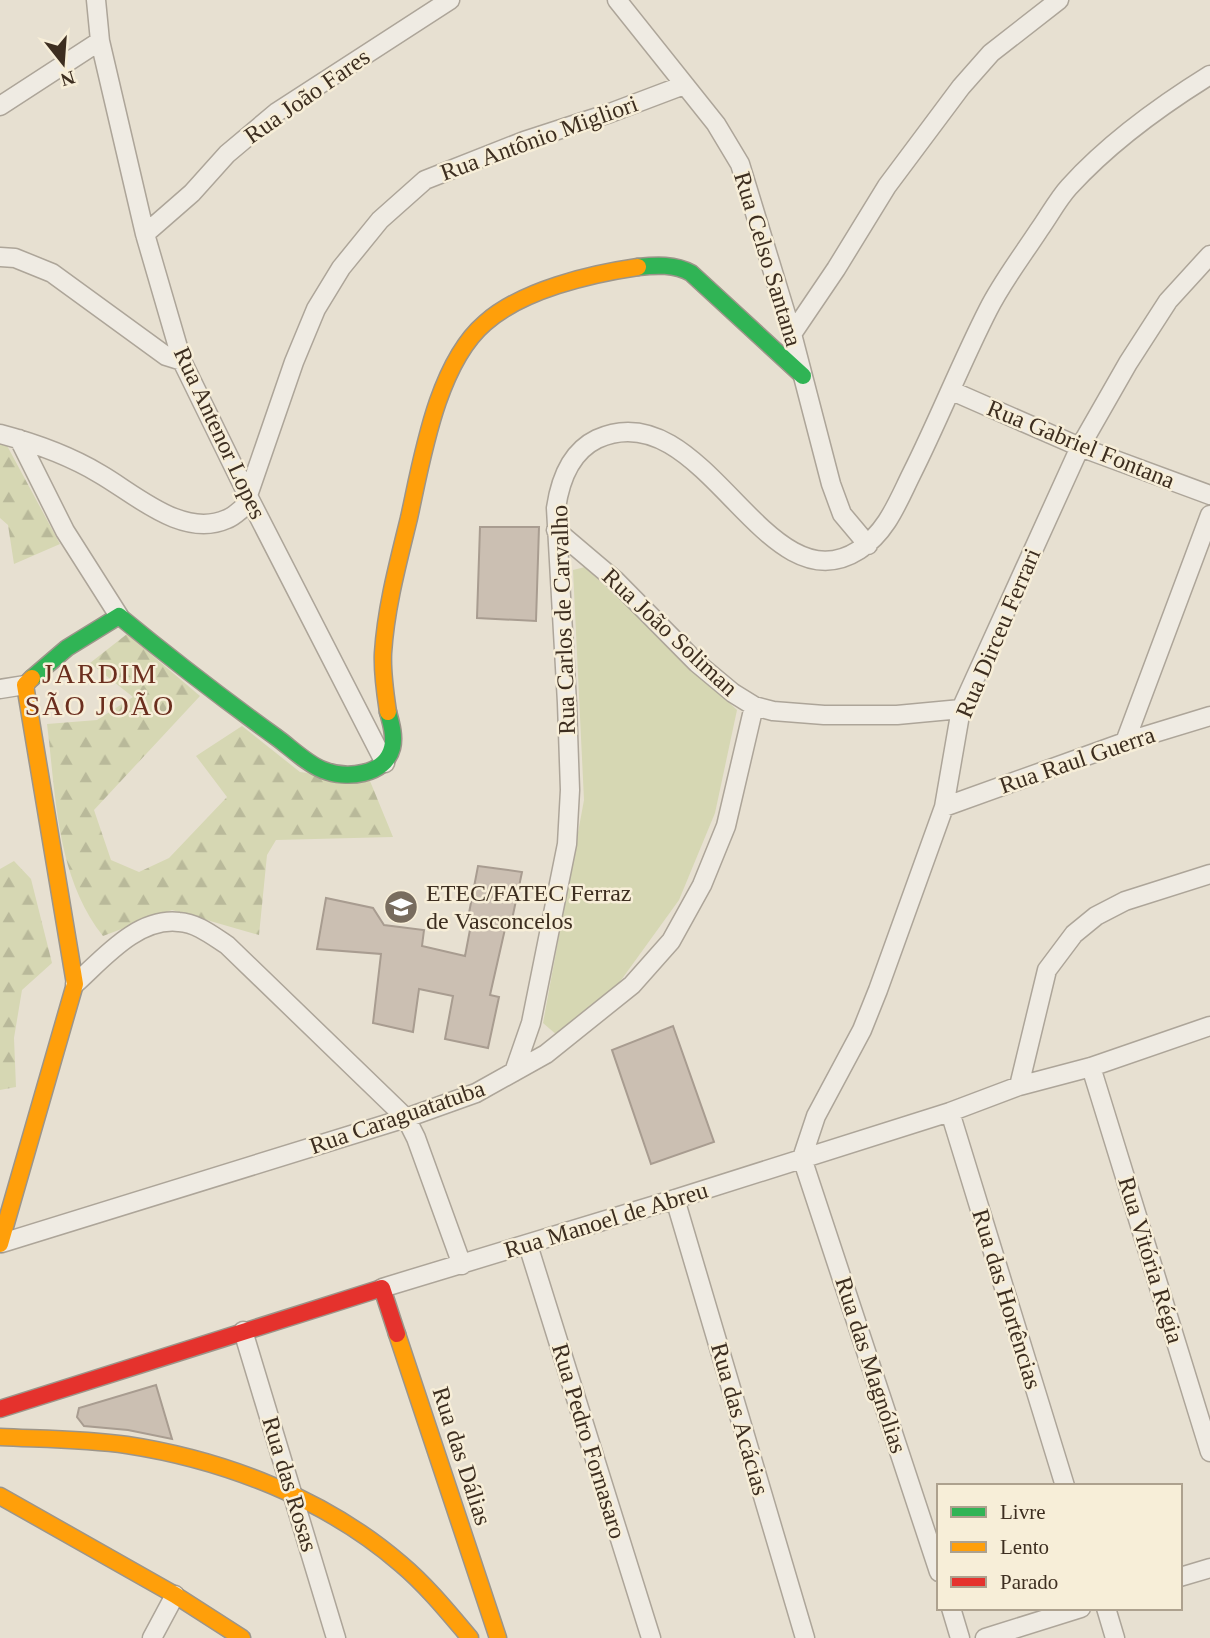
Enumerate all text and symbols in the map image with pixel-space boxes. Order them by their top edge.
north arrow [28,28,98,98]
street label: Rua João Fares [239,43,375,149]
text: N [58,67,77,91]
street label: Rua Antônio Migliori [437,90,641,186]
street label: Rua Celso Santana [729,169,807,350]
street label: Rua Antenor Lopes [169,343,271,523]
street label: Rua Gabriel Fontana [983,394,1179,494]
street label: Rua Carlos de Carvalho [546,505,580,735]
street label: Rua Dirceu Ferrari [951,544,1046,722]
street label: Rua João Soliman [597,563,743,701]
district label: JARDIM SÃO JOÃO [25,658,175,721]
street label: Rua Raul Guerra [996,721,1158,799]
place label: ETEC/FATEC Ferraz de Vasconcelos [426,880,632,934]
school or university icon: ETEC/FATEC Ferraz de Vasconcelos [382,888,420,926]
street label: Rua Caraguatatuba [306,1075,488,1159]
street label: Rua Vitória Régia [1113,1174,1189,1347]
street label: Rua Manoel de Abreu [501,1177,711,1263]
street label: Rua das Hortências [967,1206,1047,1392]
street label: Rua das Magnólias [830,1273,912,1457]
street label: Rua Pedro Fornasaro [547,1340,631,1542]
street label: Rua das Acácias [706,1340,774,1498]
street label: Rua das Dálias [427,1384,497,1528]
street label: Rua das Rosas [257,1413,323,1555]
legend [937,1484,1182,1610]
text: Livre [1000,1500,1045,1524]
text: Lento [1000,1535,1049,1559]
text: Parado [1000,1570,1058,1594]

